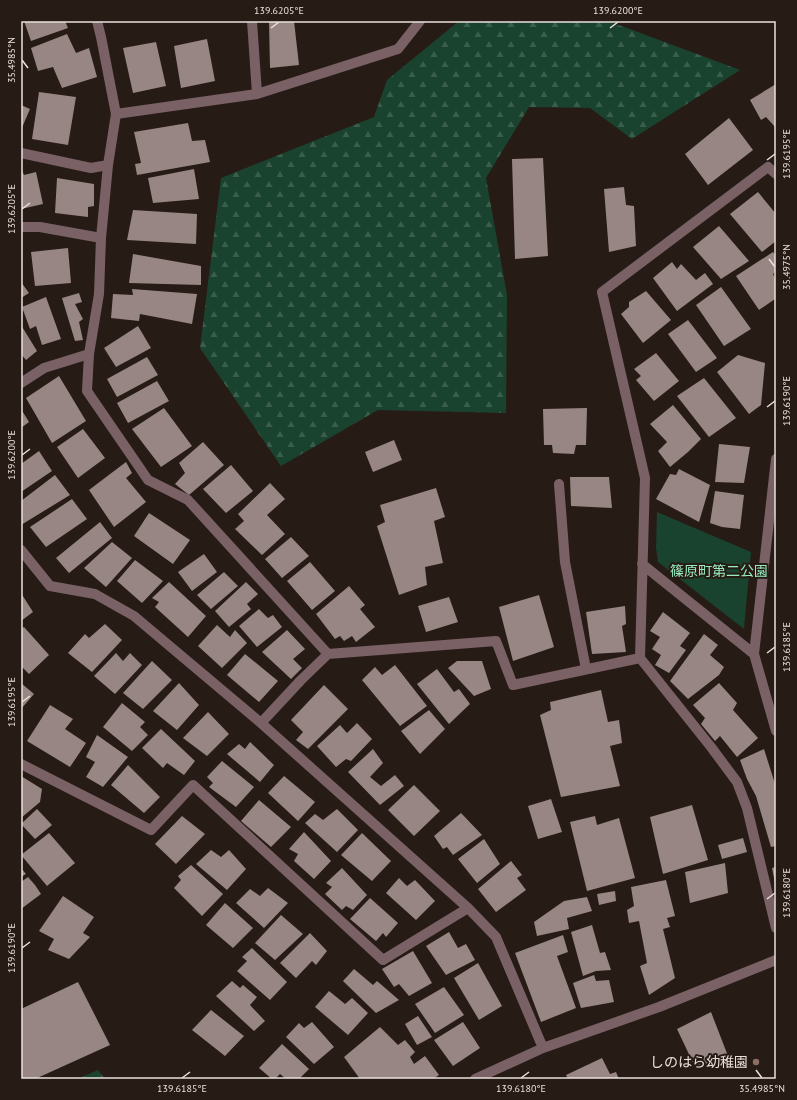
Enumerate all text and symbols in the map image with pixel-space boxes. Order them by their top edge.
text: 139.6205°E [254,4,304,17]
text: 139.6200°E [593,4,643,17]
text: 35.4985°N [5,37,18,83]
text: 139.6195°E [780,129,793,179]
text: 139.6205°E [5,184,18,234]
text: 35.4975°N [780,244,793,290]
text: 139.6190°E [780,376,793,426]
text: 139.6200°E [5,430,18,480]
park label: 篠原町第二公園 [670,562,768,580]
text: 139.6185°E [780,622,793,672]
text: 139.6195°E [5,677,18,727]
text: 139.6180°E [780,868,793,918]
text: 139.6190°E [5,923,18,973]
place label: しのはら幼稚園 [650,1053,748,1071]
marker: しのはら幼稚園 [751,1057,761,1067]
text: 139.6185°E [157,1082,207,1095]
text: 139.6180°E [496,1082,546,1095]
text: 35.4985°N [739,1082,785,1095]

